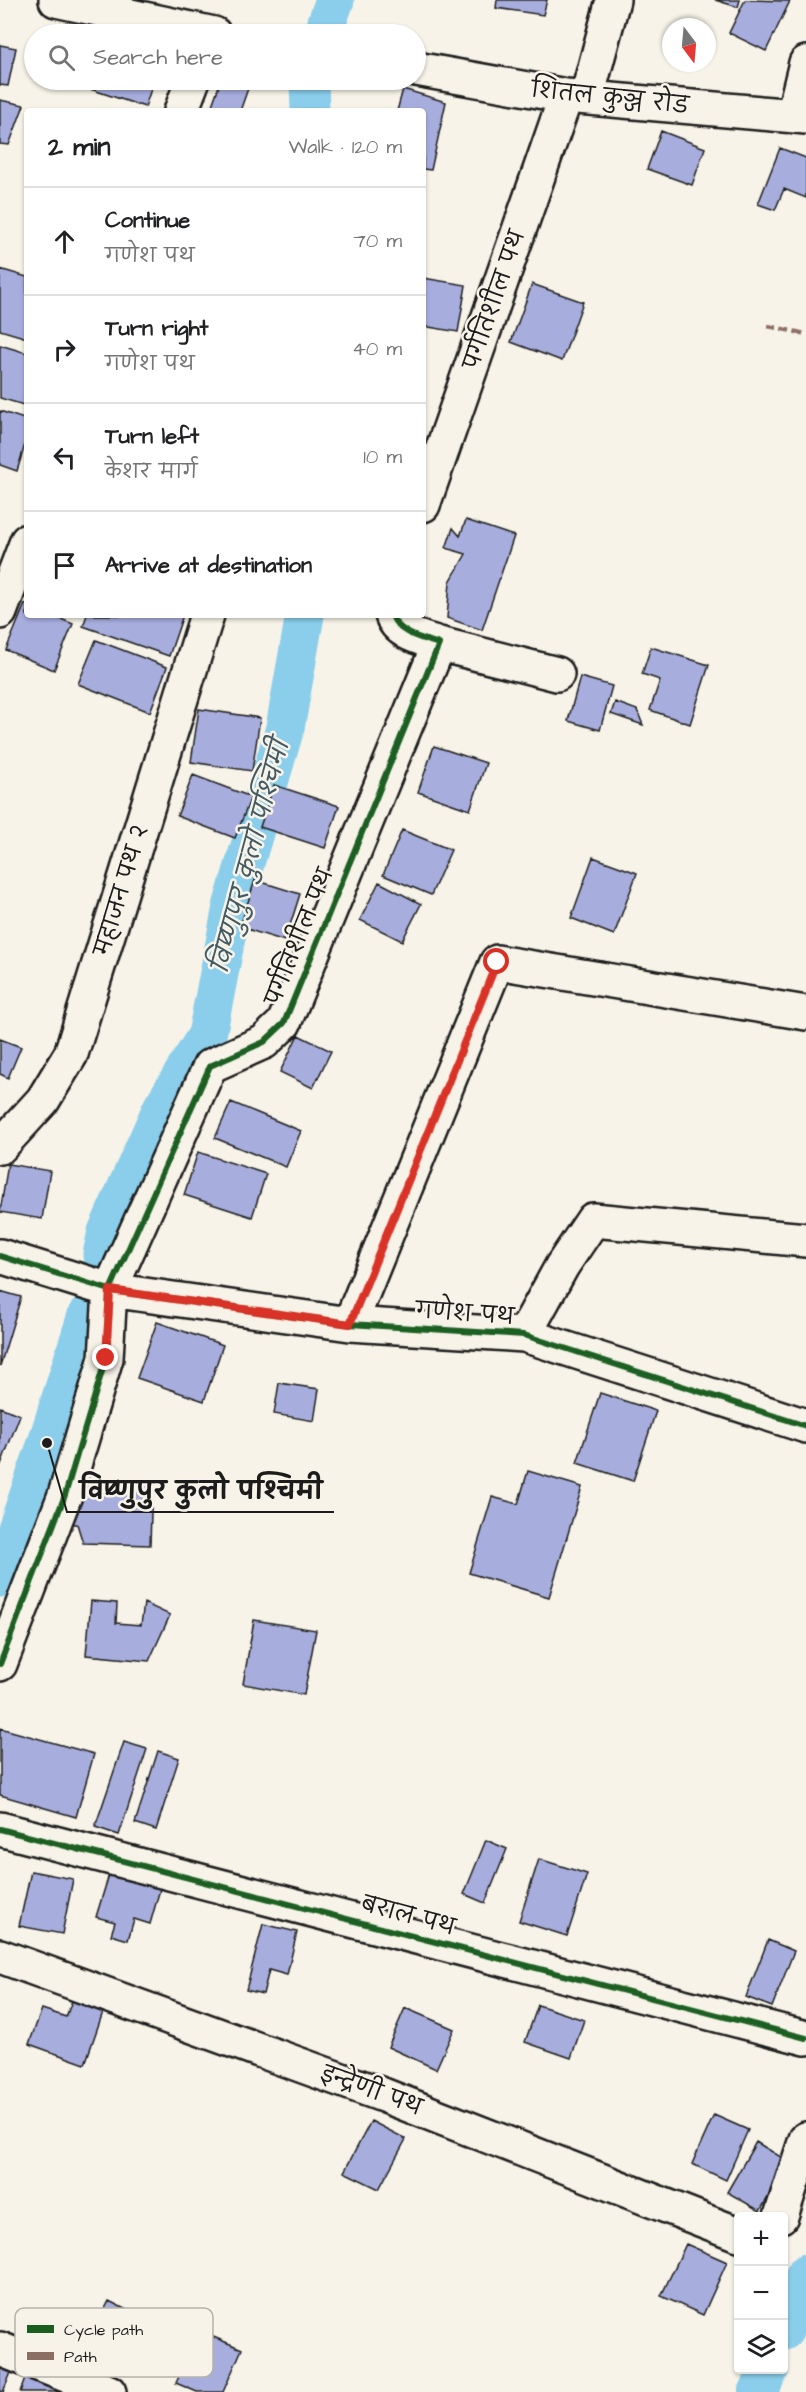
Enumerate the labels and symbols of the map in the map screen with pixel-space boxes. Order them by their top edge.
north arrow [662,18,716,72]
street label: शितल कुञ्ज रोड [529,71,692,122]
street label: पर्गतिशील पथ [454,224,534,375]
water label: विष्णुपुर कुलो पश्चिमी [200,730,300,977]
street label: महाजन पथ २ [87,822,157,961]
street label: पर्गतिशील पथ [255,862,342,1011]
route start [483,948,509,974]
street label: गणेश पथ [414,1291,517,1333]
route end [92,1344,118,1370]
callout: विष्णुपुर कुलो पश्चिमी [67,1470,334,1512]
text: विष्णुपुर कुलो पश्चिमी [77,1471,325,1510]
street label: बराल पथ [357,1889,460,1944]
street label: इन्द्रेणी पथ [316,2055,429,2124]
legend [15,2308,213,2377]
text: Cycle path [64,2319,143,2342]
text: Path [64,2346,97,2368]

